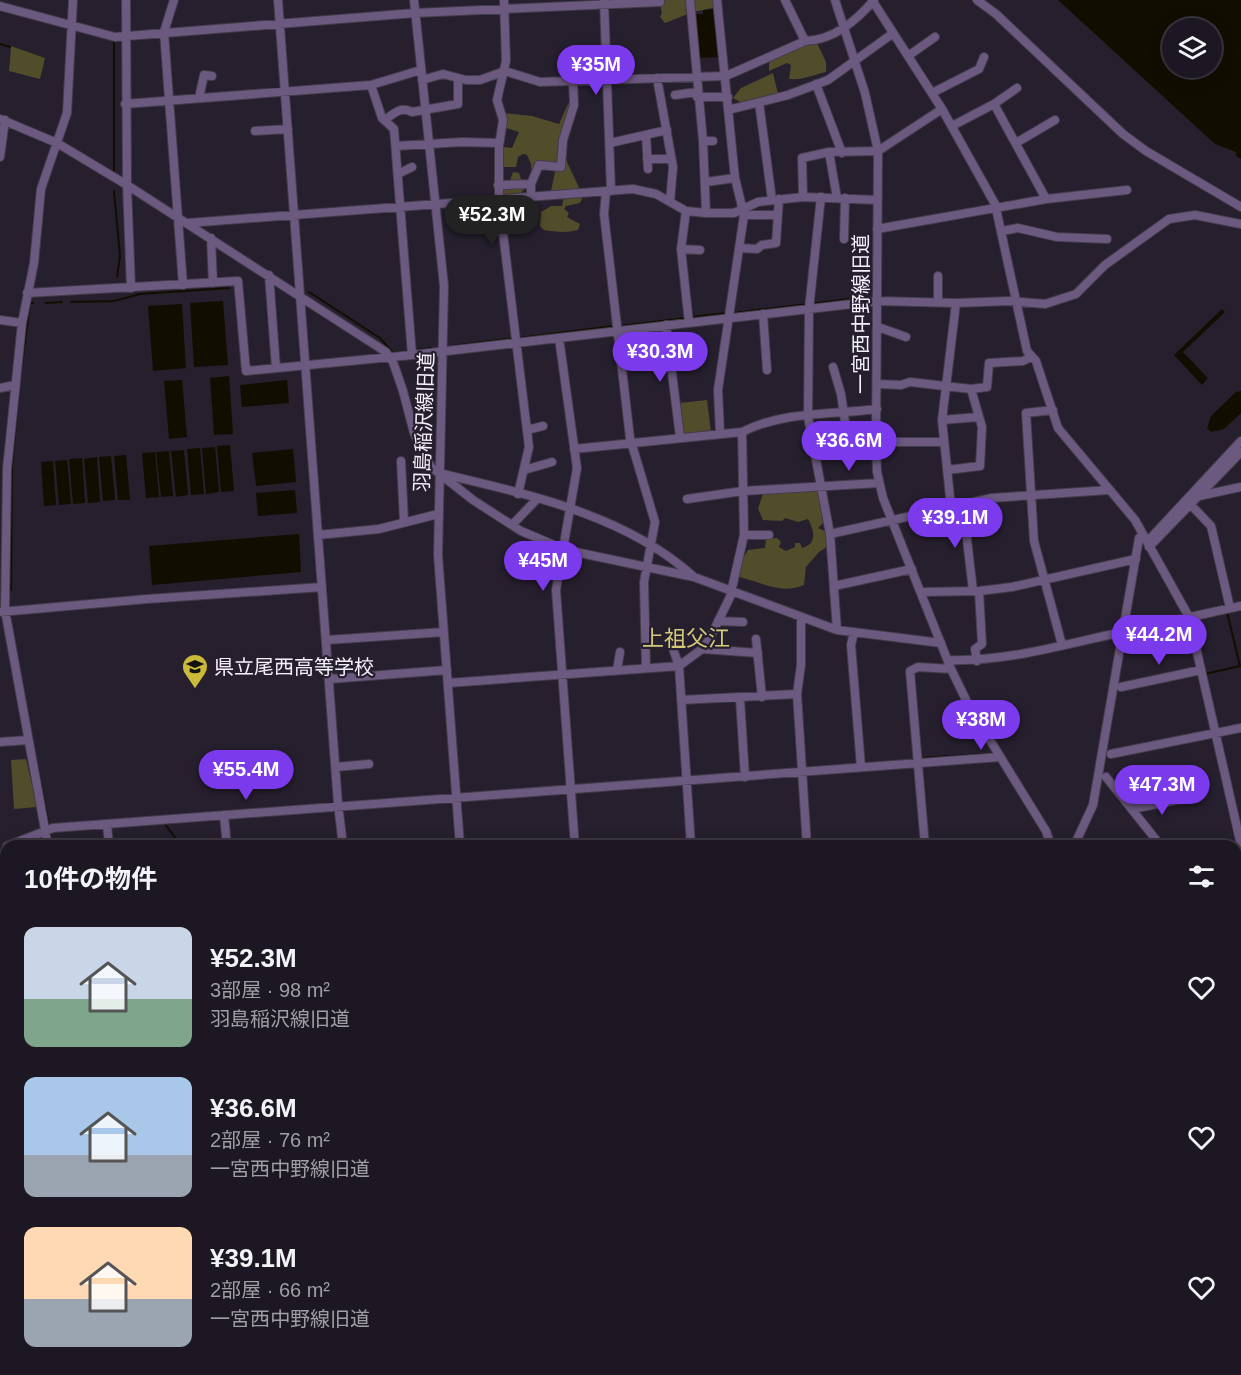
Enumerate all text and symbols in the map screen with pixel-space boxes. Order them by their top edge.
map controls [1162,18,1222,78]
button: layers [1162,18,1222,78]
pin: ¥35M [560,45,632,96]
text: ¥35M [571,53,621,75]
pin: ¥52.3M [443,195,541,246]
text: ¥52.3M [459,203,525,225]
street label: 一宮西中野線旧道 [850,234,872,394]
pin: ¥30.3M [611,332,709,383]
text: ¥30.3M [627,340,693,362]
street label: 羽島稲沢線旧道 [411,352,437,492]
pin: ¥36.6M [800,421,898,472]
text: ¥36.6M [816,429,882,451]
pin: ¥39.1M [906,498,1004,549]
text: ¥39.1M [922,506,988,528]
pin: ¥45M [507,541,579,592]
text: ¥45M [518,549,568,571]
pin: ¥44.2M [1110,615,1208,666]
text: ¥44.2M [1126,623,1192,645]
district label: 上祖父江 [642,626,730,651]
school or university icon: 県立尾西高等学校 [180,652,210,690]
place label: 県立尾西高等学校 [214,656,374,678]
pin: ¥38M [945,700,1017,751]
text: ¥38M [956,708,1006,730]
pin: ¥55.4M [197,750,295,801]
text: ¥55.4M [213,758,279,780]
pin: ¥47.3M [1113,765,1211,816]
text: ¥47.3M [1129,773,1195,795]
icon: filters [1185,860,1218,893]
text: 10件の物件 [24,864,157,894]
text: ¥52.3M [210,943,297,973]
icon: home [72,951,144,1023]
icon: heart [1185,971,1218,1004]
text: 3部屋 · 98 m² [210,979,330,1001]
text: 羽島稲沢線旧道 [210,1008,350,1030]
text: ¥36.6M [210,1093,297,1123]
icon: home [72,1101,144,1173]
icon: heart [1185,1121,1218,1154]
text: 2部屋 · 76 m² [210,1129,330,1151]
text: 一宮西中野線旧道 [210,1158,370,1180]
text: ¥39.1M [210,1243,297,1273]
icon: home [72,1251,144,1323]
icon: heart [1185,1271,1218,1304]
text: 2部屋 · 66 m² [210,1279,330,1301]
text: 一宮西中野線旧道 [210,1308,370,1330]

